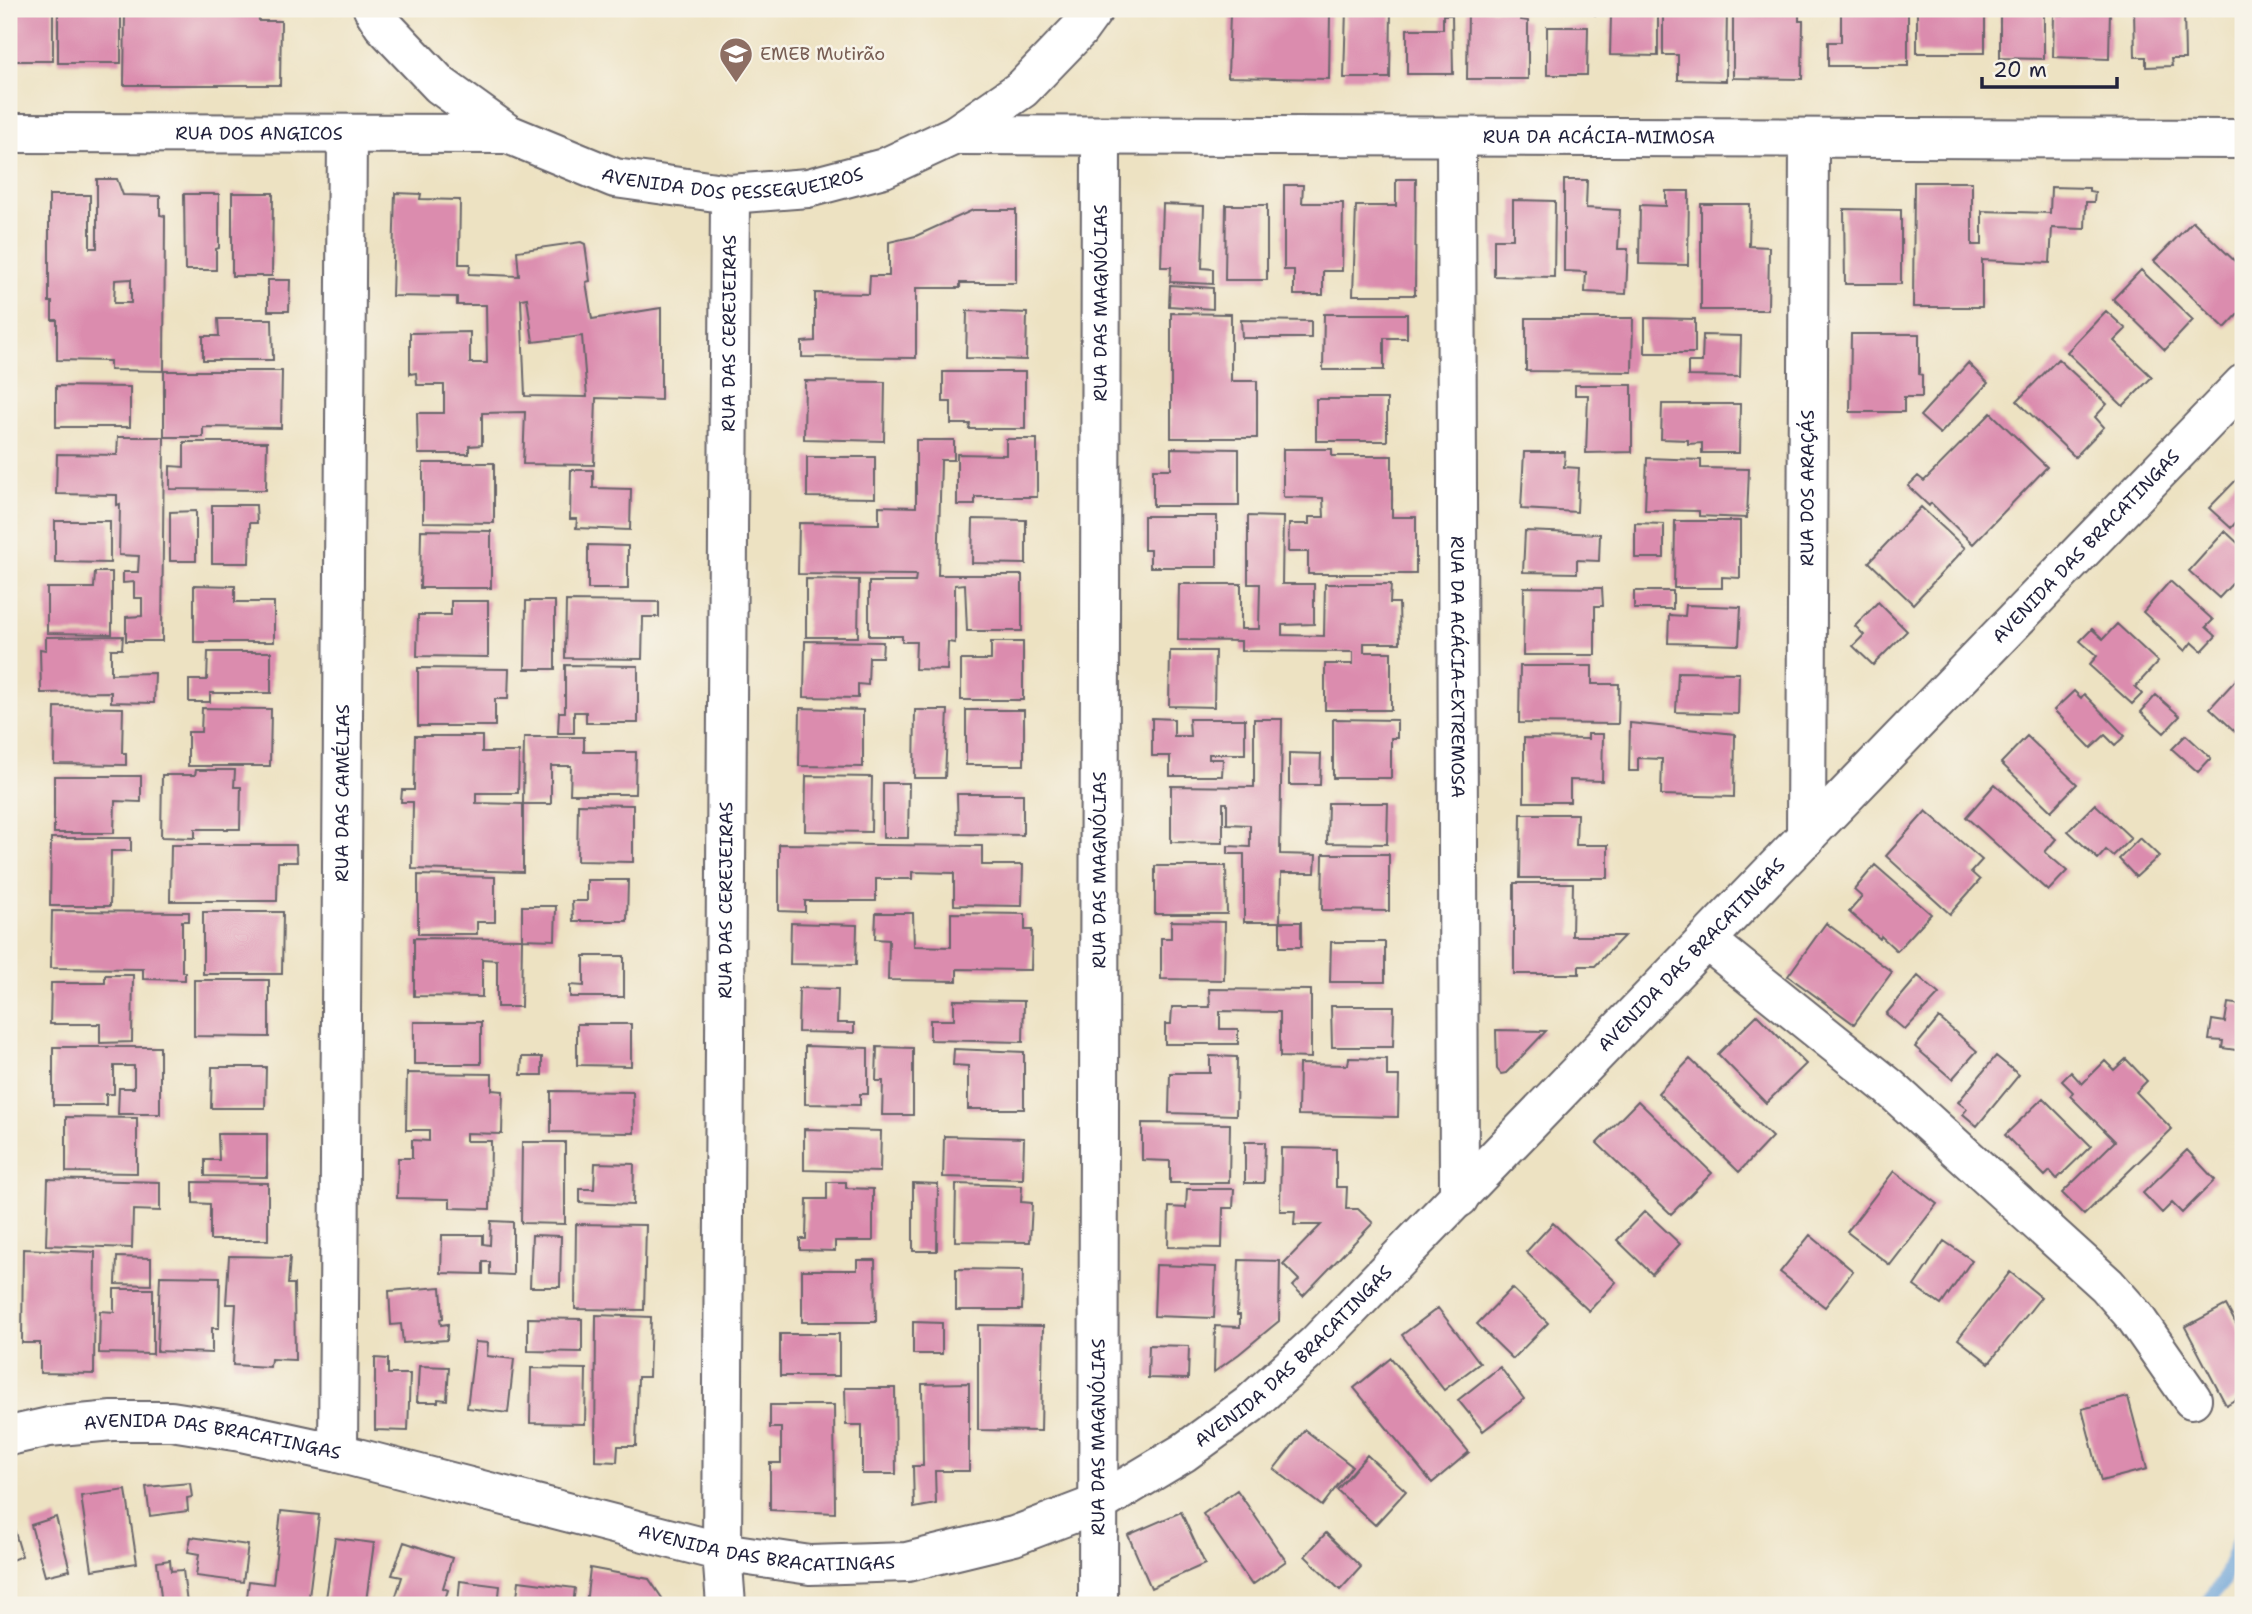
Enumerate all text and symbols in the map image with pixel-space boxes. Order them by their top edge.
school or university icon: EMEB Mutirão [717,35,755,84]
place label: EMEB Mutirão [760,42,885,66]
scale bar [1982,46,2117,90]
text: 20 m [1993,56,2047,84]
street label: RUA DOS ANGICOS [175,121,343,146]
street label: RUA DA ACÁCIA-MIMOSA [1483,125,1715,149]
street label: AVENIDA DOS PESSEGUEIROS [601,159,865,181]
text: AVENIDA DOS PESSEGUEIROS [598,162,866,206]
street label: RUA DAS MAGNÓLIAS [1088,205,1113,401]
street label: RUA DAS CEREJEIRAS [717,235,742,432]
street label: RUA DOS ARAÇÁS [1795,410,1820,566]
street label: AVENIDA DAS BRACATINGAS [1987,445,2185,648]
street label: RUA DA ACÁCIA-EXTREMOSA [1445,536,1470,798]
street label: RUA DAS CAMÉLIAS [330,704,355,882]
street label: RUA DAS MAGNÓLIAS [1087,772,1112,968]
street label: RUA DAS CEREJEIRAS [713,802,738,999]
street label: AVENIDA DAS BRACATINGAS [1593,853,1791,1057]
street label: AVENIDA DAS BRACATINGAS [1190,1260,1397,1453]
street label: RUA DAS MAGNÓLIAS [1086,1339,1111,1535]
street label: AVENIDA DAS BRACATINGAS [83,1409,343,1465]
street label: AVENIDA DAS BRACATINGAS [636,1519,896,1577]

